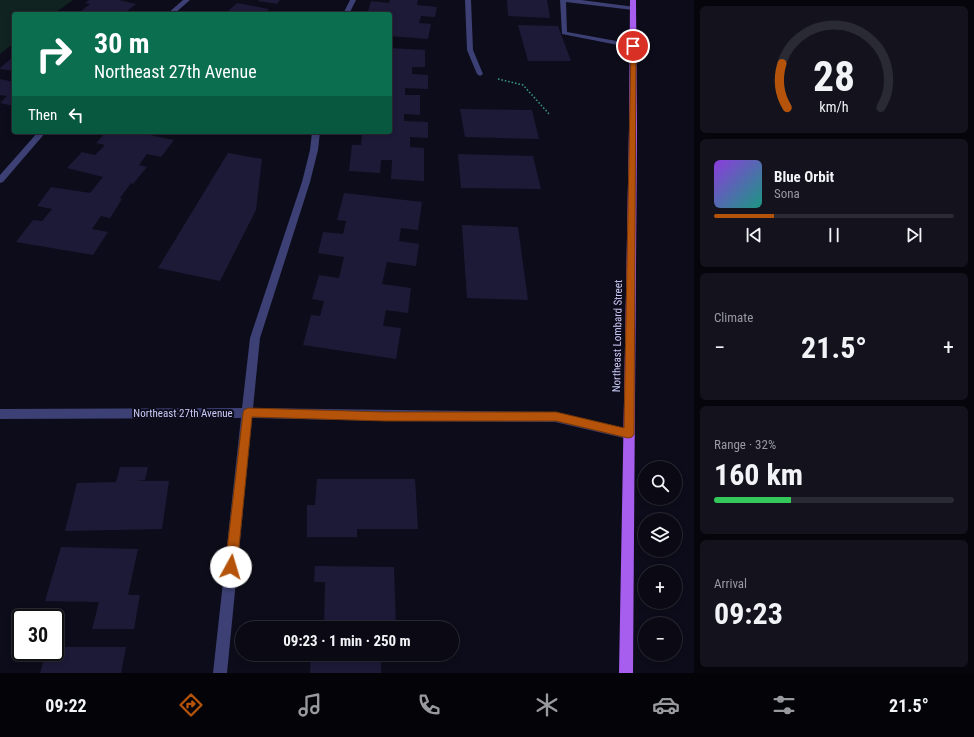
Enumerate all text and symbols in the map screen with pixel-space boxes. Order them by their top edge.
text: 30 m [94,27,150,60]
icon: right [28,28,80,80]
pin [616,29,650,63]
icon: arrive [622,35,644,57]
text: 28 [813,52,855,101]
text: Northeast 27th Avenue [94,61,257,82]
text: km/h [819,98,849,114]
icon: left [65,104,87,126]
text: Then [28,106,57,124]
text: Blue Orbit [774,168,834,186]
text: Sona [774,186,800,201]
icon: previous [743,224,765,246]
icon: pause [823,224,845,246]
icon: next [903,224,925,246]
street label: Northeast Lombard Street [610,280,625,392]
text: Climate [714,310,753,325]
text: 21.5° [801,330,867,365]
text: − [714,335,725,360]
text: + [943,335,954,360]
street label: Northeast 27th Avenue [133,407,233,420]
text: Range · 32% [714,437,776,452]
text: 160 km [714,457,803,492]
map controls [638,461,682,661]
button: search [638,461,682,505]
button: layers [638,513,682,557]
position arrow [210,546,252,588]
button: + [638,565,682,609]
text: Arrival [714,576,747,591]
text: 09:23 [714,596,783,631]
speed limit sign: 30 [12,609,64,661]
button: − [638,617,682,661]
text: 09:23 · 1 min · 250 m [283,632,411,650]
icon: directions [177,691,205,719]
icon: music [296,691,324,719]
icon: phone [415,691,443,719]
icon: climate [533,691,561,719]
icon: car [652,691,680,719]
icon: filters [770,691,798,719]
text: 09:22 [45,695,87,716]
text: 21.5° [889,695,929,716]

